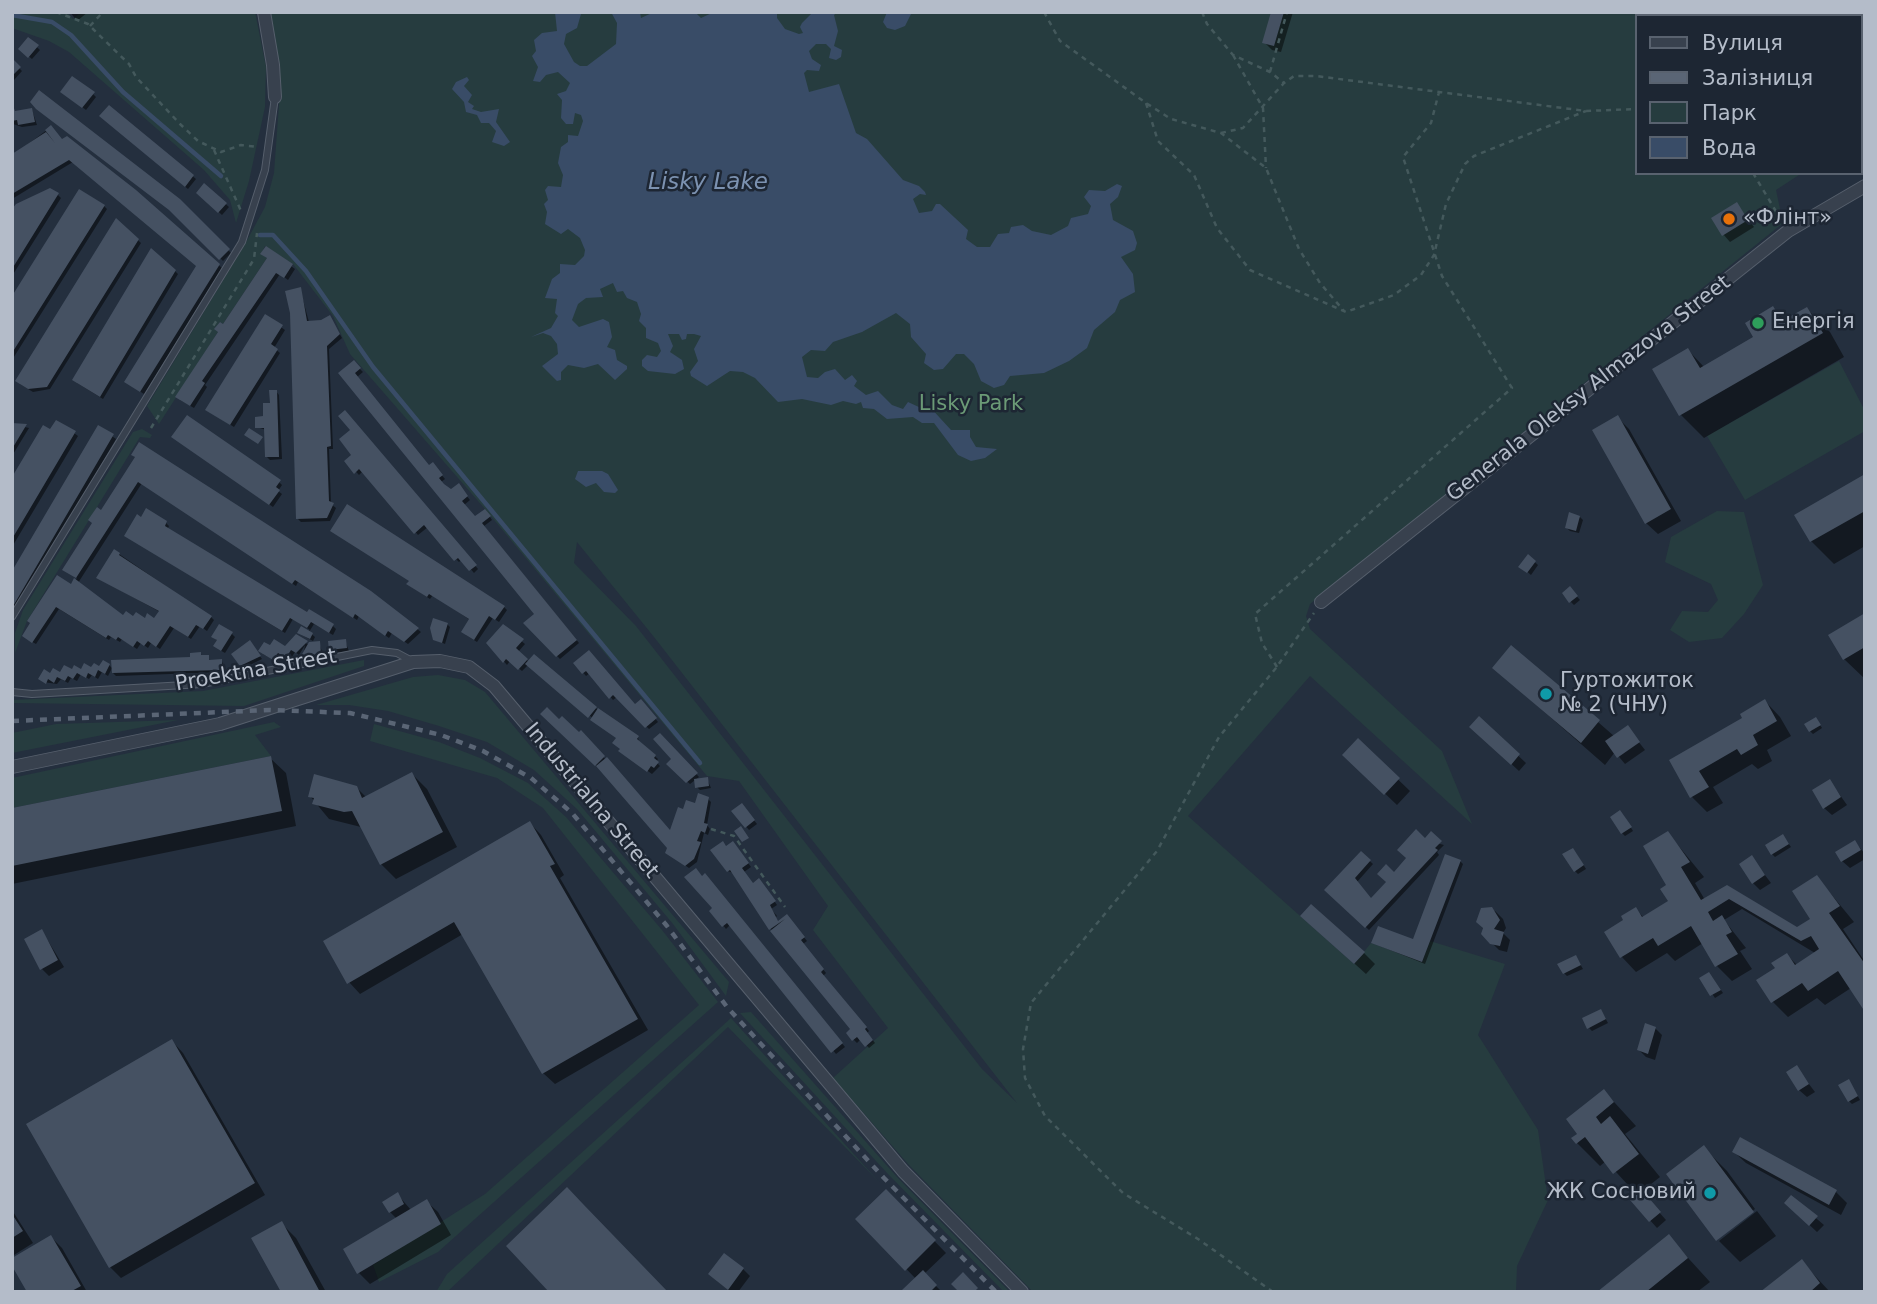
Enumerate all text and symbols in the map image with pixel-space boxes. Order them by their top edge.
legend [1636,14,1863,175]
text: Вулиця [1702,31,1783,55]
text: Залізниця [1702,66,1813,90]
text: Парк [1702,101,1757,125]
text: Вода [1702,136,1757,160]
water label: Lisky Lake [648,169,768,197]
place label: «Флінт» [1743,206,1832,232]
marker: «Флінт» [1721,211,1737,227]
street label: Generala Oleksy Almazova Street [1442,270,1736,508]
place label: Енергія [1772,310,1855,336]
marker: Енергія [1750,315,1766,331]
park label: Lisky Park [919,392,1023,418]
street label: Proektna Street [173,644,339,698]
place label: Гуртожиток № 2 (ЧНУ) [1560,669,1694,719]
marker: Гуртожиток № 2 (ЧНУ) [1538,686,1554,702]
street label: Industrialna Street [519,718,663,884]
place label: ЖК Сосновий [1546,1180,1696,1206]
marker: ЖК Сосновий [1702,1185,1718,1201]

